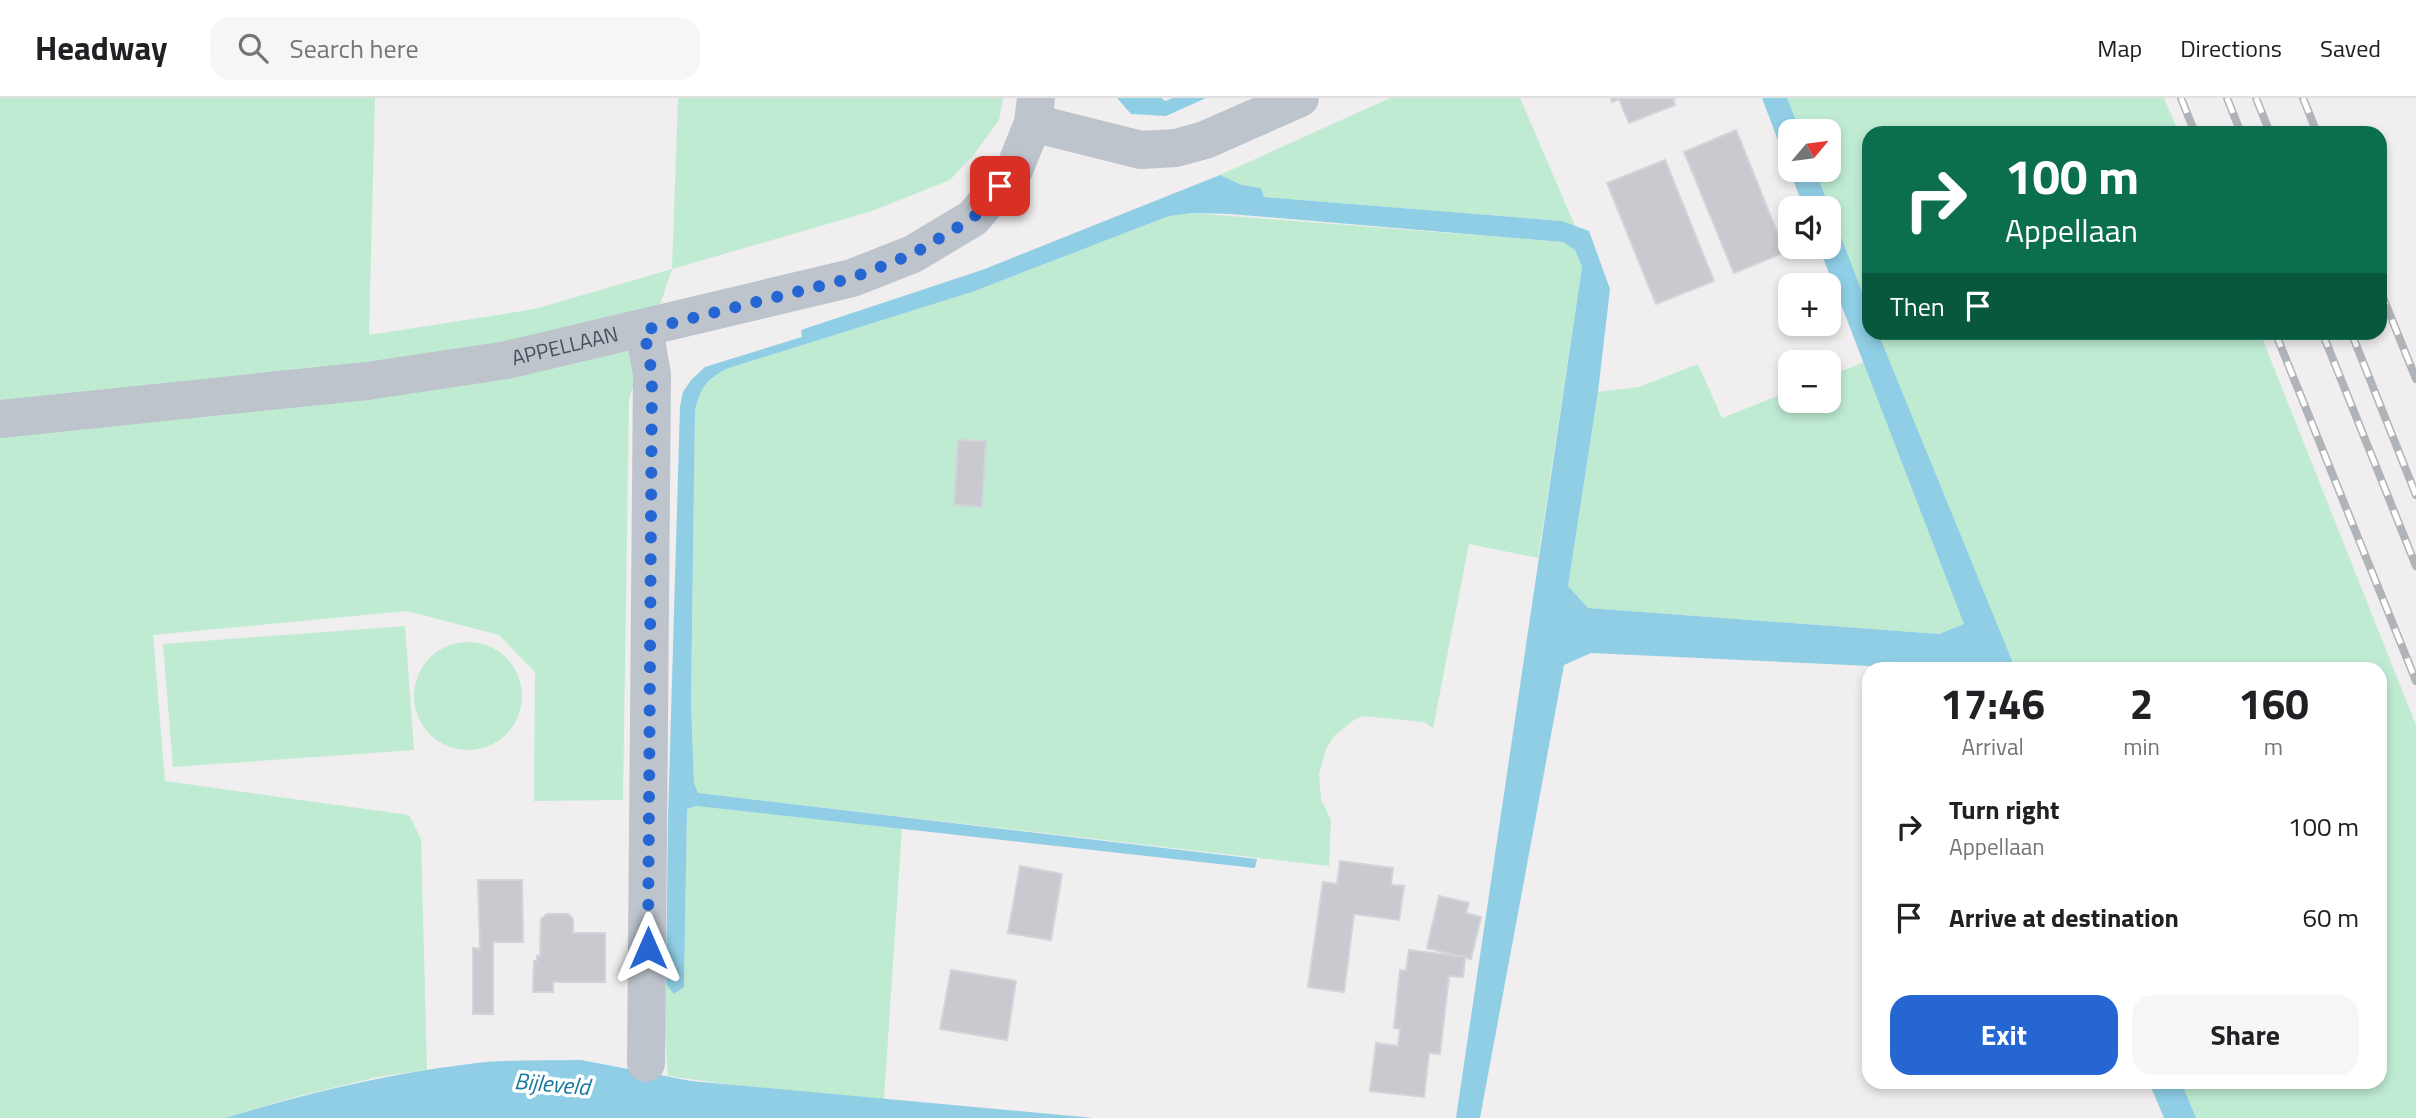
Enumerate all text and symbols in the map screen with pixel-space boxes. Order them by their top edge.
search box [210,17,700,80]
text: Headway [35,23,168,73]
icon: search [234,29,272,67]
text: Search here [290,29,419,68]
text: Map [2097,30,2142,66]
text: Directions [2180,30,2282,66]
text: Saved [2320,30,2381,66]
north arrow [1778,119,1841,182]
map controls [1778,119,1841,413]
text: 100 m [2005,138,2139,213]
icon: right [1890,154,1981,245]
pin [970,156,1030,216]
icon: arrive [981,167,1019,205]
button: sound [1778,196,1841,259]
text: Appellaan [2005,206,2138,254]
button: + [1778,273,1841,336]
text: Then [1890,287,1945,326]
icon: arrive [1959,287,1997,325]
street label: APPELLAAN [508,317,621,373]
button: − [1778,350,1841,413]
text: 17:46 [1940,671,2045,735]
text: 2 [2130,671,2153,735]
text: 160 [2238,671,2309,735]
text: Arrival [1961,729,2024,764]
text: min [2123,729,2160,764]
text: m [2264,729,2283,764]
text: Turn right [1949,790,2060,829]
text: 100 m [2288,807,2359,846]
icon: right [1890,808,1928,846]
text: Appellaan [1949,829,2045,864]
text: Arrive at destination [1949,898,2179,937]
text: 60 m [2302,898,2359,937]
icon: arrive [1890,899,1928,937]
position arrow [611,911,685,985]
button: Exit [1890,995,2118,1075]
button: Share [2132,995,2359,1075]
water label: Bijleveld [513,1063,594,1104]

